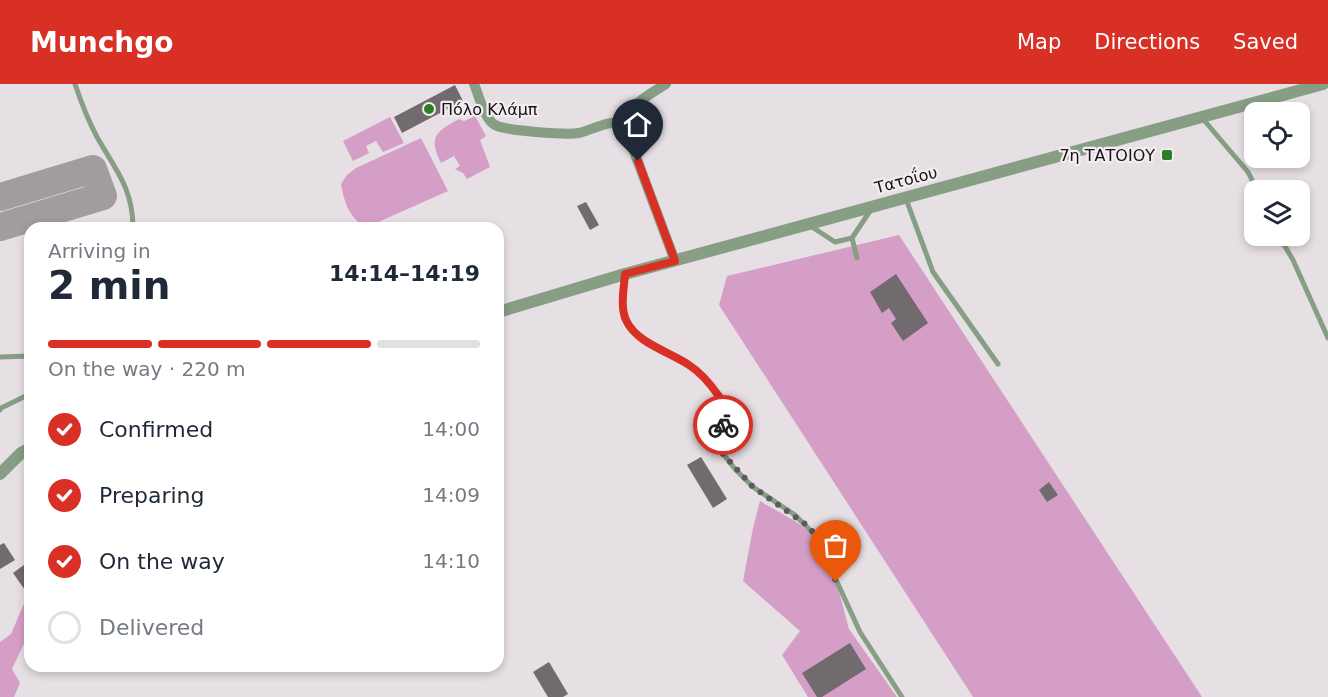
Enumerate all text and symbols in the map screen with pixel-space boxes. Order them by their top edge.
text: Munchgo [30,26,174,59]
text: Map [1017,30,1061,54]
text: Directions [1094,30,1200,54]
text: Saved [1233,30,1298,54]
pin [612,99,663,161]
place label: Πόλο Κλάμπ [441,100,538,119]
marker: Πόλο Κλάμπ [422,102,436,116]
map controls [1244,102,1310,246]
button: locate [1244,102,1310,168]
icon: home [621,108,654,141]
place label: 7η ΤΑΤΟΙΟΥ [1059,146,1155,165]
marker: 7η ΤΑΤΟΙΟΥ [1160,148,1174,162]
street label: Τατοΐου [871,162,939,198]
button: layers [1244,180,1310,246]
text: Arriving in [48,239,151,263]
text: 14:14–14:19 [329,261,480,286]
text: 2 min [48,263,170,308]
text: On the way · 220 m [48,357,246,381]
courier [693,395,753,455]
icon: bike [707,409,740,442]
icon: check [48,413,81,446]
text: Confirmed [99,417,213,442]
text: 14:00 [422,417,480,441]
icon: check [48,479,81,512]
text: Preparing [99,483,205,508]
text: 14:09 [422,483,480,507]
pin [810,520,861,582]
icon: bag [819,529,852,562]
icon: check [48,545,81,578]
text: On the way [99,549,225,574]
text: 14:10 [422,549,480,573]
text: Delivered [99,615,204,640]

